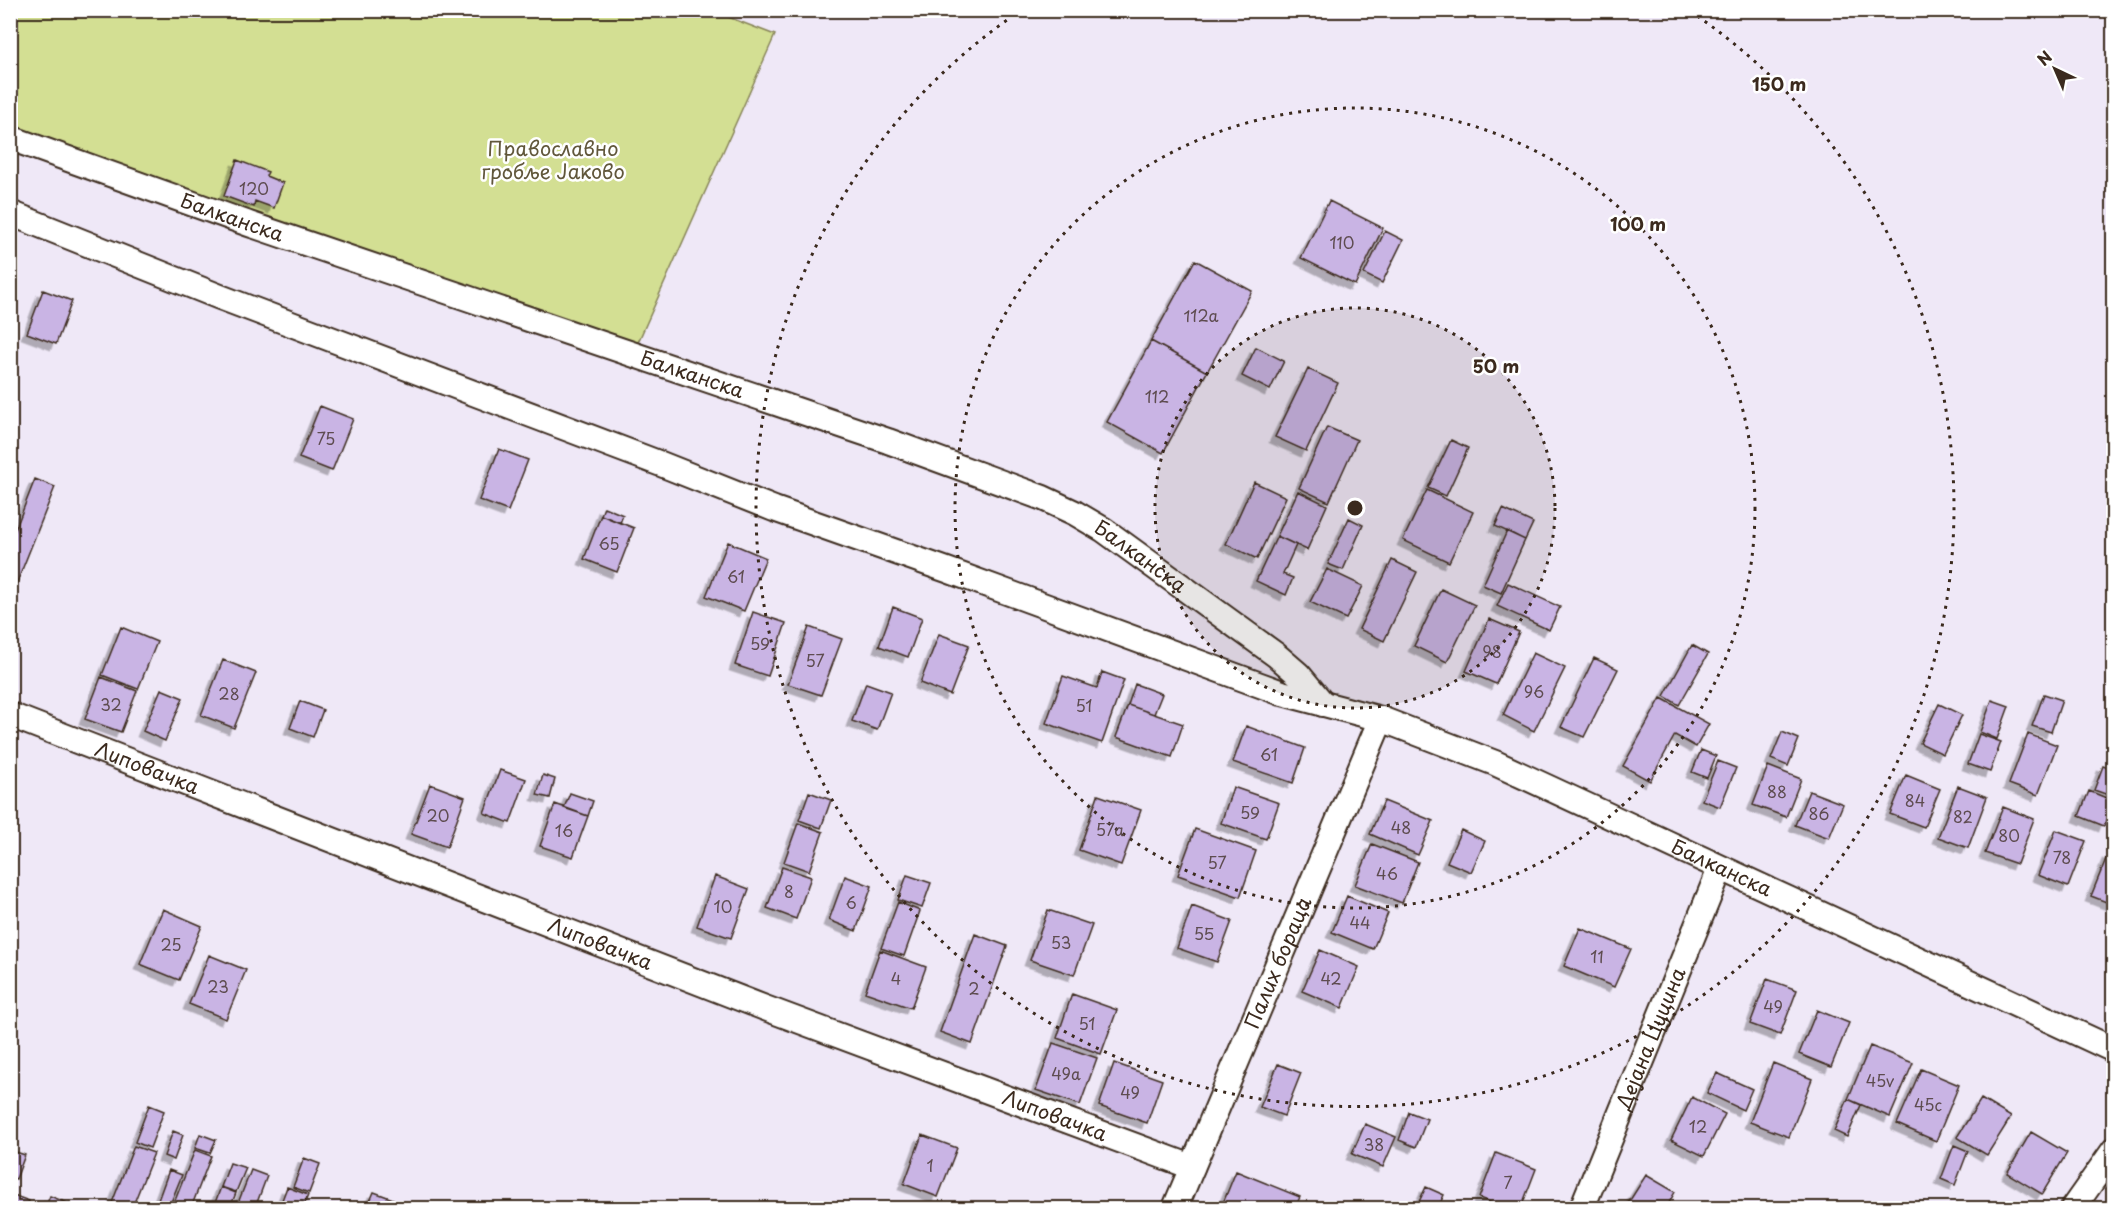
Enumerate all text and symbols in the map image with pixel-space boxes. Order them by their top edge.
north arrow [2025,39,2085,99]
text: N [2031,44,2057,71]
text: 150 m [1752,70,1806,97]
park label: Православно гробље Јаково [481,133,625,186]
house number: 120 [239,176,269,200]
street label: Балканска [177,185,289,249]
text: 100 m [1610,210,1666,237]
house number: 110 [1329,230,1355,254]
house number: 112a [1183,303,1219,327]
street label: Балканска [637,342,749,405]
text: 50 m [1473,352,1519,379]
house number: 112 [1145,384,1169,408]
house number: 75 [317,426,335,450]
centre of rings [1345,498,1365,518]
street label: Балканска [1089,512,1194,600]
house number: 65 [598,531,620,555]
house number: 61 [727,564,745,588]
house number: 59 [750,631,770,655]
house number: 98 [1482,639,1502,663]
house number: 57 [805,648,825,672]
house number: 96 [1524,679,1544,703]
house number: 28 [218,681,240,705]
house number: 32 [100,692,122,716]
house number: 51 [1075,693,1093,717]
street label: Липовачка [91,733,204,801]
house number: 61 [1260,742,1278,766]
house number: 88 [1767,779,1787,803]
house number: 84 [1905,788,1925,812]
house number: 59 [1240,800,1260,824]
house number: 86 [1809,801,1829,825]
house number: 20 [427,803,449,827]
house number: 82 [1953,804,1973,828]
house number: 48 [1391,815,1411,839]
house number: 57a [1096,817,1124,841]
house number: 16 [555,818,573,842]
house number: 80 [1998,823,2020,847]
street label: Балканска [1667,831,1778,904]
house number: 78 [2053,845,2071,869]
house number: 57 [1207,850,1227,874]
house number: 46 [1376,861,1398,885]
house number: 8 [784,879,794,903]
house number: 6 [845,890,857,914]
street label: Палих бораца [1236,892,1319,1033]
house number: 10 [714,894,732,918]
street label: Липовачка [544,909,657,977]
house number: 44 [1349,910,1371,934]
house number: 55 [1194,921,1214,945]
house number: 53 [1051,930,1071,954]
house number: 25 [160,932,182,956]
house number: 11 [1590,944,1604,968]
street label: Дејана Цуцина [1607,962,1693,1115]
house number: 4 [891,966,901,990]
house number: 42 [1320,966,1342,990]
house number: 23 [207,974,229,998]
house number: 2 [968,976,980,1000]
house number: 49 [1763,994,1783,1018]
house number: 51 [1078,1011,1096,1035]
house number: 49a [1051,1061,1081,1085]
house number: 45v [1866,1068,1894,1092]
house number: 49 [1120,1080,1140,1104]
street label: Липовачка [999,1082,1112,1148]
house number: 45c [1914,1092,1942,1116]
house number: 12 [1689,1114,1707,1138]
house number: 38 [1364,1132,1384,1156]
house number: 1 [926,1153,934,1177]
house number: 7 [1503,1170,1513,1194]

